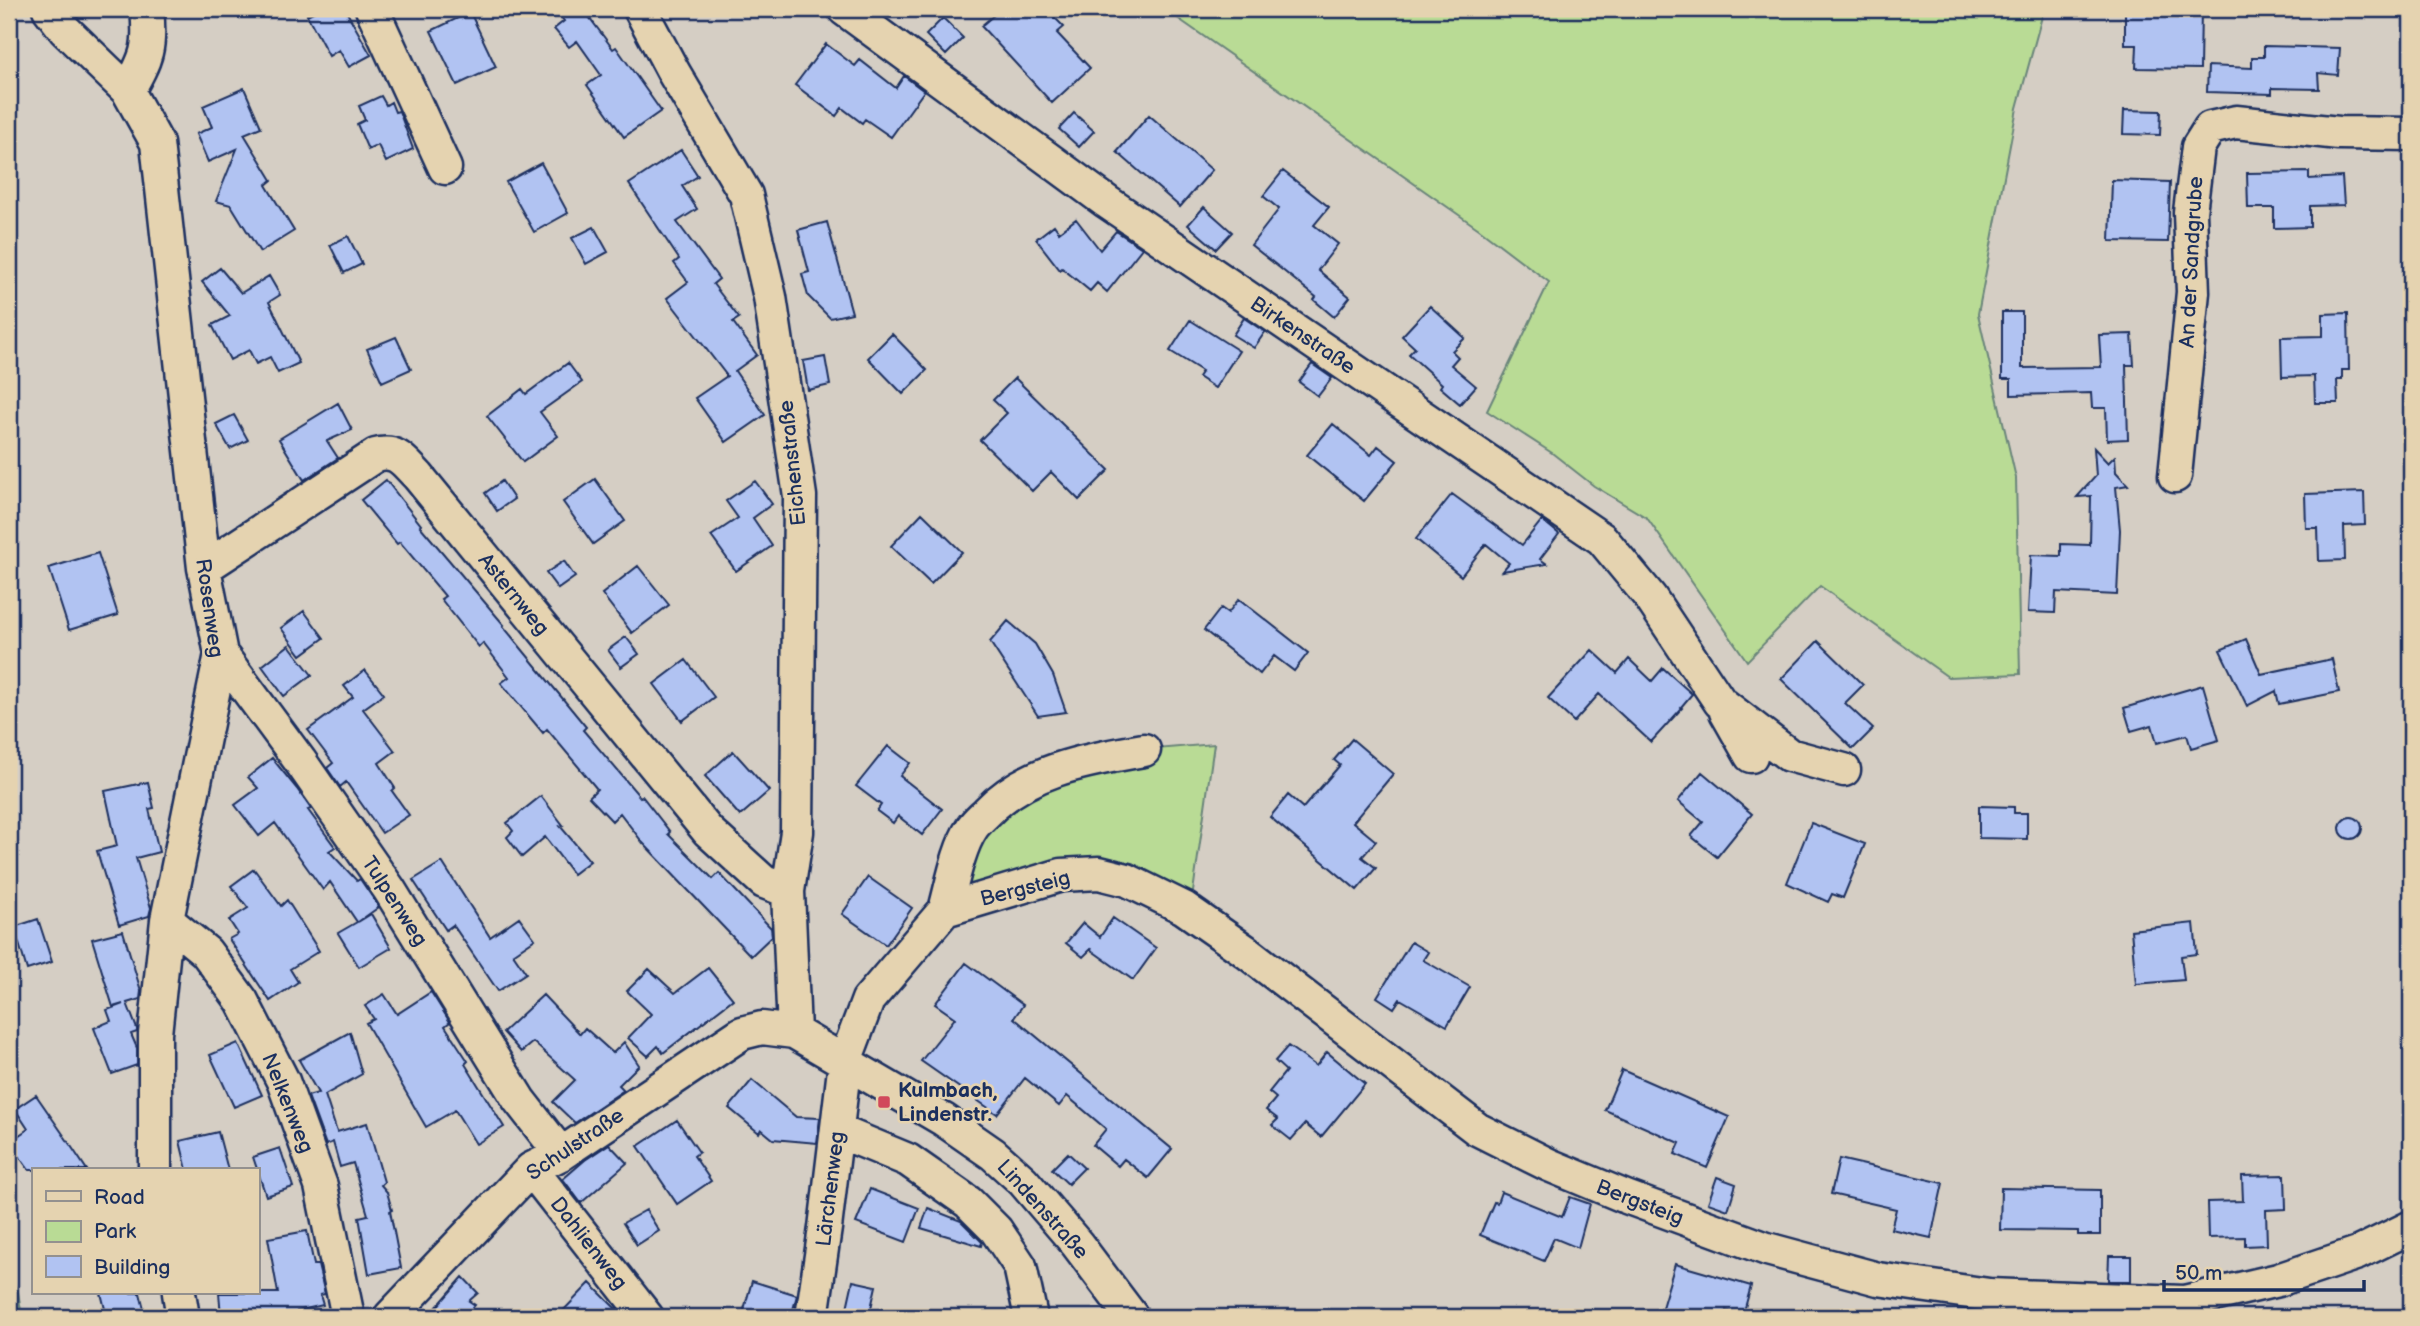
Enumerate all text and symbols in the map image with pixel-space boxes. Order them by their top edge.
street label: An der Sandgrube [2175,176,2208,348]
street label: Birkenstraße [1246,291,1360,380]
street label: Eichenstraße [773,399,812,527]
street label: Asternweg [473,548,554,640]
street label: Rosenweg [190,557,229,659]
street label: Tulpenweg [356,852,433,951]
street label: Bergsteig [978,865,1073,912]
street label: Nelkenweg [256,1050,319,1157]
place label: Kulmbach, Lindenstr. [898,1078,998,1127]
marker: Kulmbach, Lindenstr. [876,1094,892,1110]
street label: Schulstraße [522,1103,629,1186]
street label: Lärchenweg [811,1130,850,1248]
street label: Lindenstraße [991,1154,1094,1264]
legend [32,1168,259,1294]
street label: Bergsteig [1592,1174,1687,1231]
text: Road [94,1185,145,1210]
street label: Dahlienweg [545,1192,633,1295]
text: Park [94,1219,137,1244]
scale bar [2164,1249,2364,1293]
text: Building [94,1255,170,1280]
text: 50 m [2175,1261,2222,1286]

